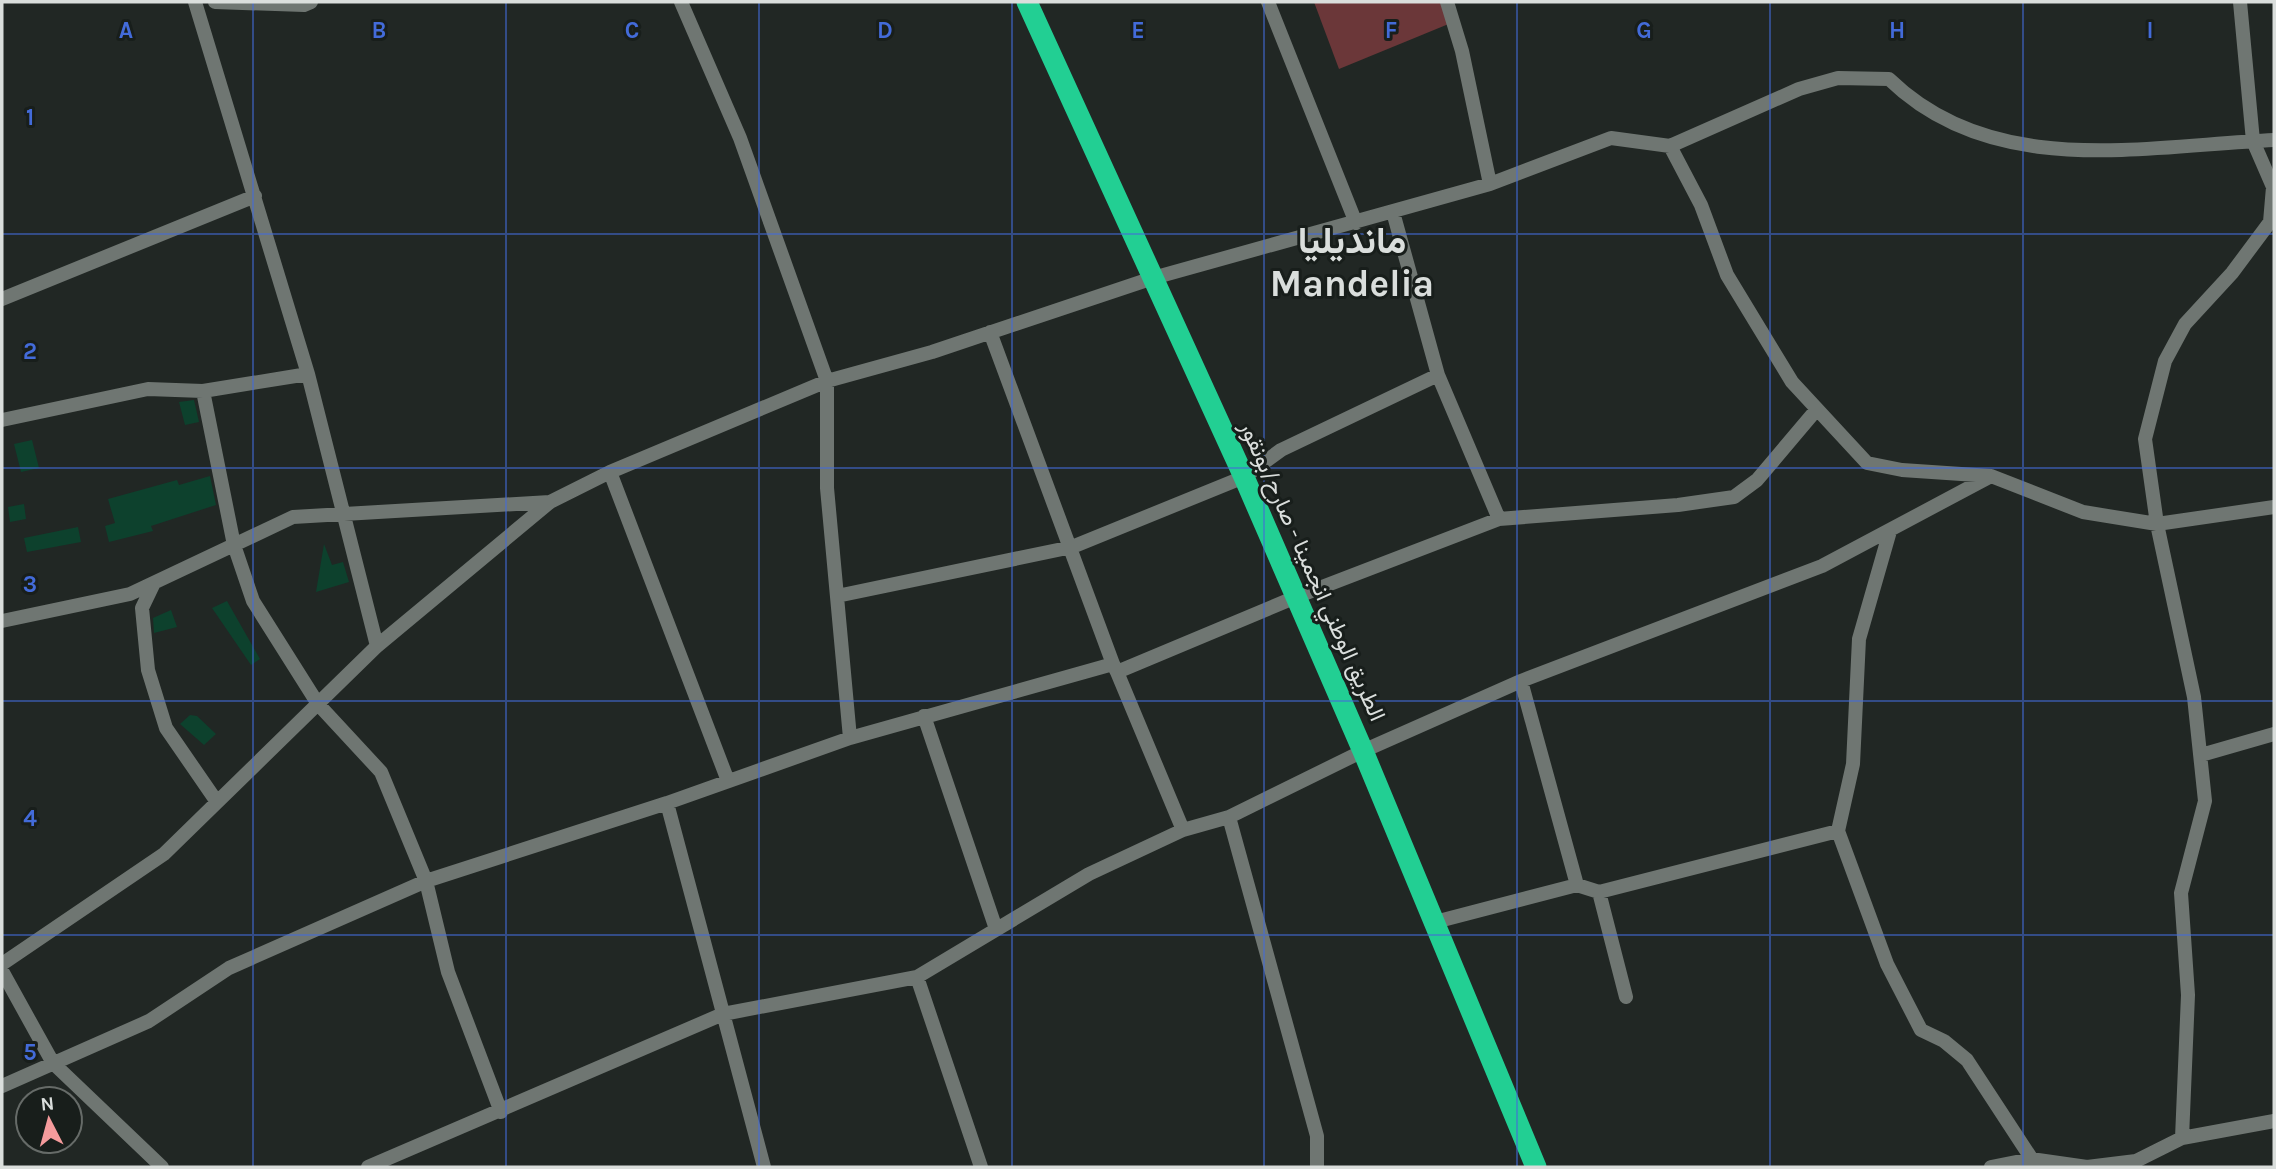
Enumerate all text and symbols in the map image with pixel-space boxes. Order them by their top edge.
text: A [119,17,133,44]
text: B [372,17,386,44]
text: C [625,17,639,44]
text: D [877,17,893,44]
text: E [1131,17,1145,44]
text: F [1385,17,1397,44]
text: G [1636,17,1652,44]
text: H [1889,17,1905,44]
text: I [2146,17,2154,44]
text: 1 [26,104,34,131]
district label: مانديليا Mandelia [1270,219,1434,305]
text: 2 [23,338,37,365]
street label: الطريق الوطني انجمينا - صارح/بونقور [1229,416,1391,727]
text: 3 [23,571,37,598]
text: 4 [23,805,37,832]
text: 5 [23,1039,37,1066]
north arrow [14,1085,84,1155]
text: N [39,1092,55,1116]

